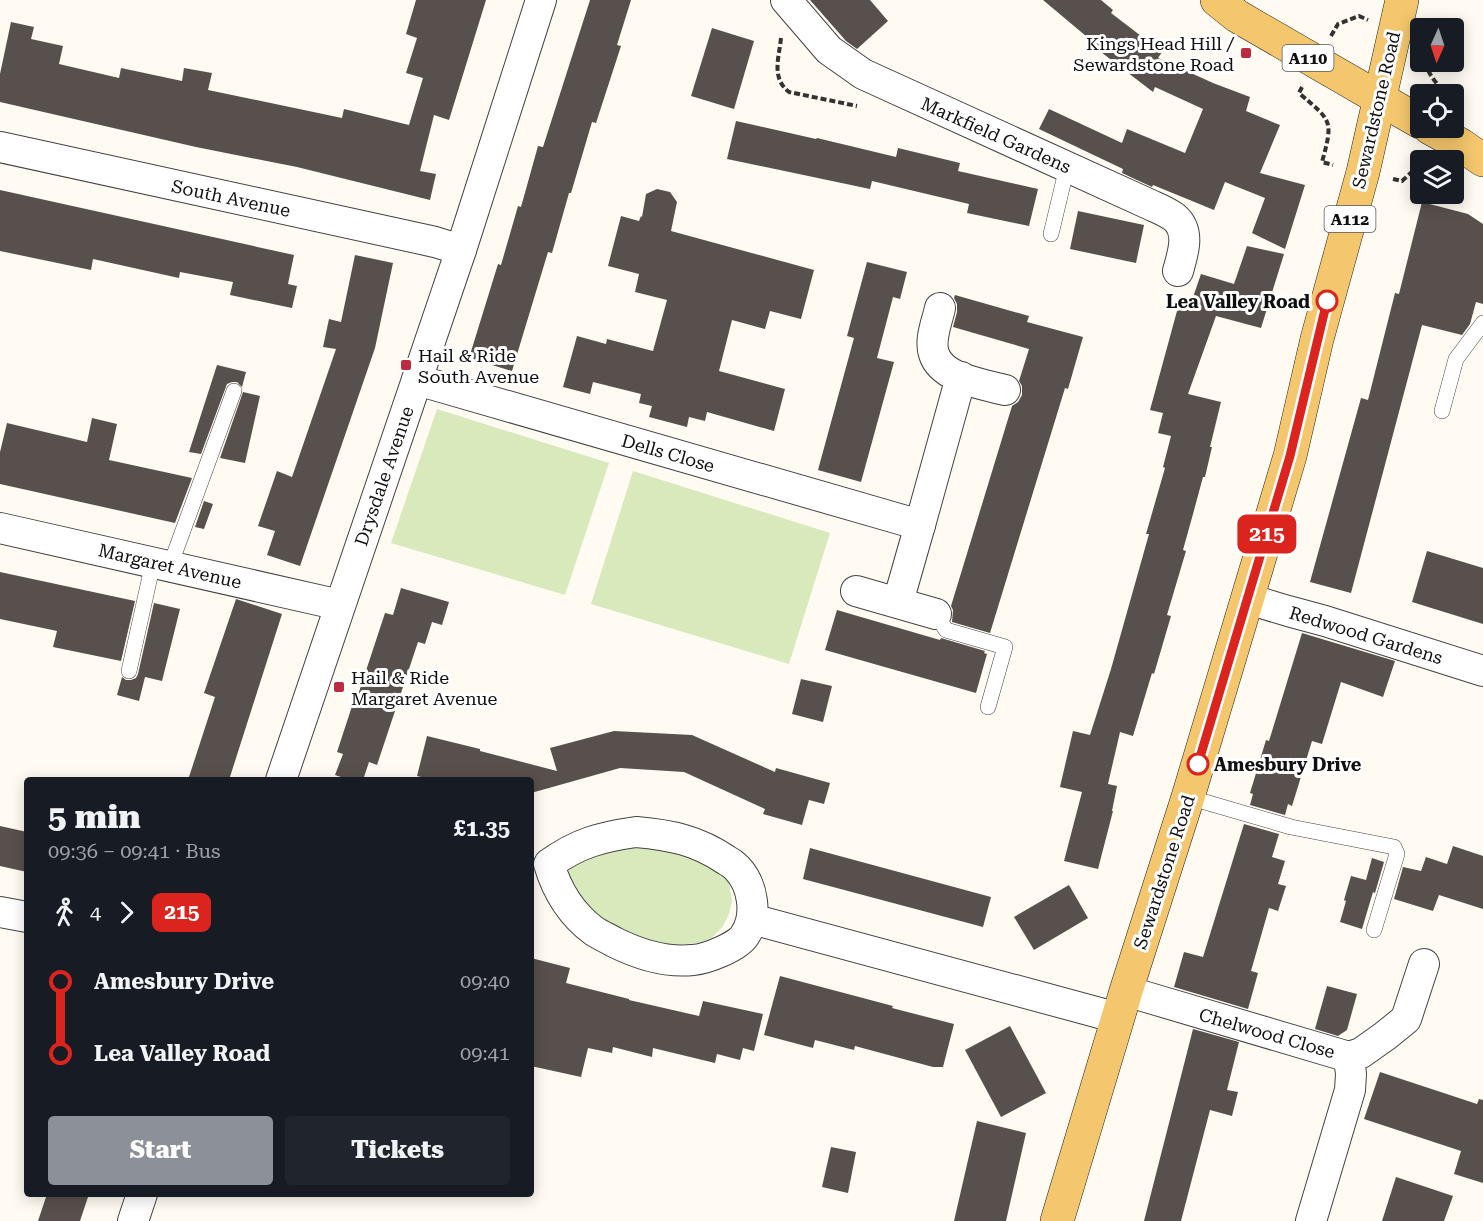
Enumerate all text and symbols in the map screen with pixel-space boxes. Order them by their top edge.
north arrow [1410,18,1464,72]
map controls [1410,18,1464,204]
street label: Sewardstone Road [1348,29,1404,191]
place label: Kings Head Hill / Sewardstone Road [1073,33,1234,75]
road number: A110 [1282,45,1334,71]
marker: Kings Head Hill / Sewardstone Road [1239,46,1253,60]
button: locate [1410,84,1464,138]
street label: Markfield Gardens [918,93,1074,177]
button: layers [1410,150,1464,204]
street label: South Avenue [170,175,293,221]
road number: A112 [1324,206,1376,232]
marker: Lea Valley Road [1316,290,1338,312]
place label: Lea Valley Road [1166,291,1310,312]
place label: Hail & Ride South Avenue [418,345,539,387]
marker: Hail & Ride South Avenue [399,358,413,372]
street label: Drysdale Avenue [350,403,418,549]
street label: Dells Close [619,430,717,476]
line badge: 215 [1232,514,1302,554]
text: 215 [1249,522,1285,546]
street label: Margaret Avenue [96,539,244,593]
street label: Redwood Gardens [1287,602,1445,668]
place label: Hail & Ride Margaret Avenue [351,667,498,709]
marker: Hail & Ride Margaret Avenue [332,680,346,694]
marker: Amesbury Drive [1187,753,1209,775]
place label: Amesbury Drive [1214,754,1362,775]
street label: Sewardstone Road [1129,792,1199,952]
text: 5 min [48,797,141,836]
text: £1.35 [454,816,510,841]
text: 09:36 – 09:41 · Bus [48,839,220,863]
icon: walk [48,896,81,929]
icon: forward [110,896,143,929]
text: 4 [90,900,101,924]
text: 215 [164,900,199,924]
text: Amesbury Drive [94,969,274,994]
text: 09:40 [460,969,510,993]
street label: Chelwood Close [1197,1004,1337,1062]
text: Lea Valley Road [94,1041,270,1066]
text: 09:41 [460,1041,510,1065]
button: Start [48,1116,273,1185]
button: Tickets [285,1116,510,1185]

